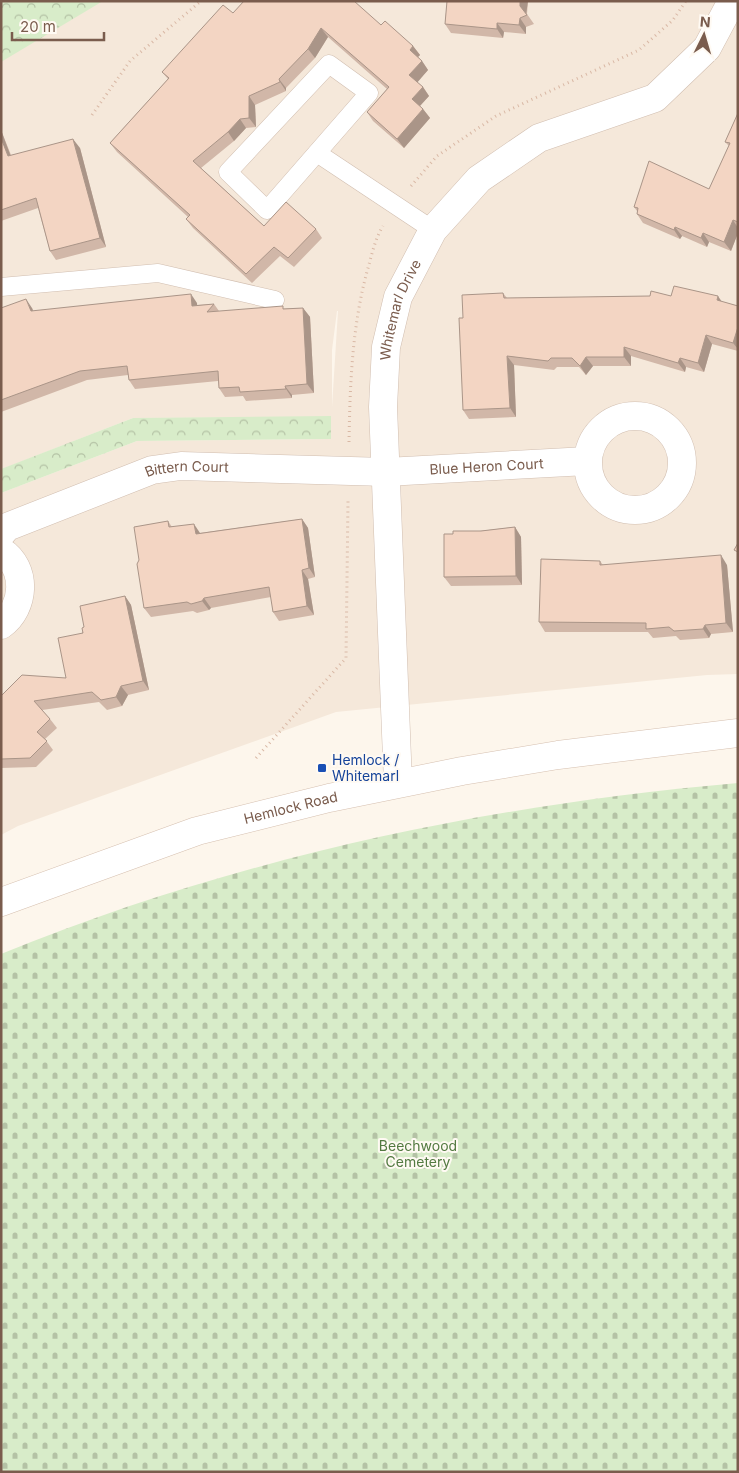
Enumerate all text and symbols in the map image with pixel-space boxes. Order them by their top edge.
scale bar [12,10,105,42]
north arrow [679,10,729,60]
text: N [699,13,711,30]
text: 20 m [20,17,56,36]
street label: Whitemarl Drive [376,256,424,361]
street label: Blue Heron Court [429,454,544,478]
street label: Bittern Court [142,457,229,480]
place label: Hemlock / Whitemarl [332,751,399,784]
marker: Hemlock / Whitemarl [316,762,328,774]
street label: Hemlock Road [242,787,339,827]
park label: Beechwood Cemetery [379,1137,457,1170]

